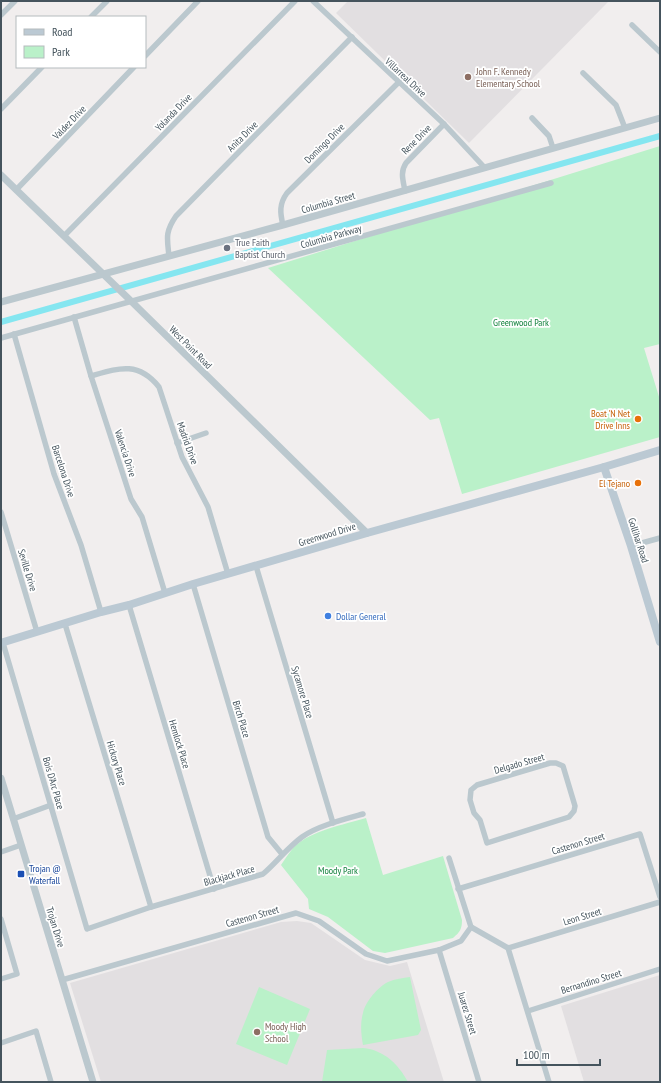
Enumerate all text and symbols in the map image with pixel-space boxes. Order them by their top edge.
legend [16,16,146,68]
text: Road [52,24,72,39]
text: Park [52,44,70,59]
street label: Villarreal Drive [382,54,429,100]
place label: John F. Kennedy Elementary School [475,65,541,90]
marker: John F. Kennedy Elementary School [463,72,473,82]
street label: Yolanda Drive [152,91,195,134]
street label: Valdez Drive [49,103,89,143]
street label: Anita Drive [224,118,261,155]
street label: Domingo Drive [302,121,347,166]
street label: Rene Drive [399,122,434,157]
street label: Columbia Street [300,189,357,216]
street label: Columbia Parkway [299,221,363,251]
place label: True Faith Baptist Church [235,236,285,261]
marker: True Faith Baptist Church [222,243,232,253]
park label: Greenwood Park [493,316,549,329]
street label: West Point Road [166,323,215,372]
place label: Boat 'N Net Drive Inns [591,407,631,432]
marker: Boat 'N Net Drive Inns [633,414,643,424]
street label: Madrid Drive [174,420,201,466]
street label: Valencia Drive [111,427,139,479]
street label: Barcelona Drive [49,443,78,499]
place label: El Tejano [599,477,630,490]
marker: El Tejano [633,478,643,488]
street label: Gollihar Road [625,516,652,564]
street label: Greenwood Drive [297,520,357,549]
street label: Seville Drive [15,548,40,593]
place label: Dollar General [336,610,386,623]
marker: Dollar General [323,611,333,621]
street label: Sycamore Place [288,665,317,720]
street label: Birch Place [230,699,253,739]
street label: Hemlock Place [166,718,193,770]
street label: Hickory Place [104,739,129,787]
street label: Delgado Street [493,750,546,777]
street label: Bois D'Arc Place [40,755,67,811]
street label: Castenon Street [550,829,606,858]
place label: Trojan @ Waterfall [29,862,61,887]
street label: Blackjack Place [202,862,256,889]
park label: Moody Park [318,864,358,877]
marker: Trojan @ Waterfall [16,869,26,879]
street label: Castenon Street [224,903,280,930]
street label: Leon Street [561,904,603,928]
street label: Trojan Drive [43,905,68,949]
street label: Bernandino Street [559,966,623,997]
street label: Juarez Street [455,989,480,1036]
place label: Moody High School [265,1020,306,1045]
marker: Moody High School [252,1027,262,1037]
scale bar [517,1041,600,1067]
text: 100 m [523,1047,550,1062]

